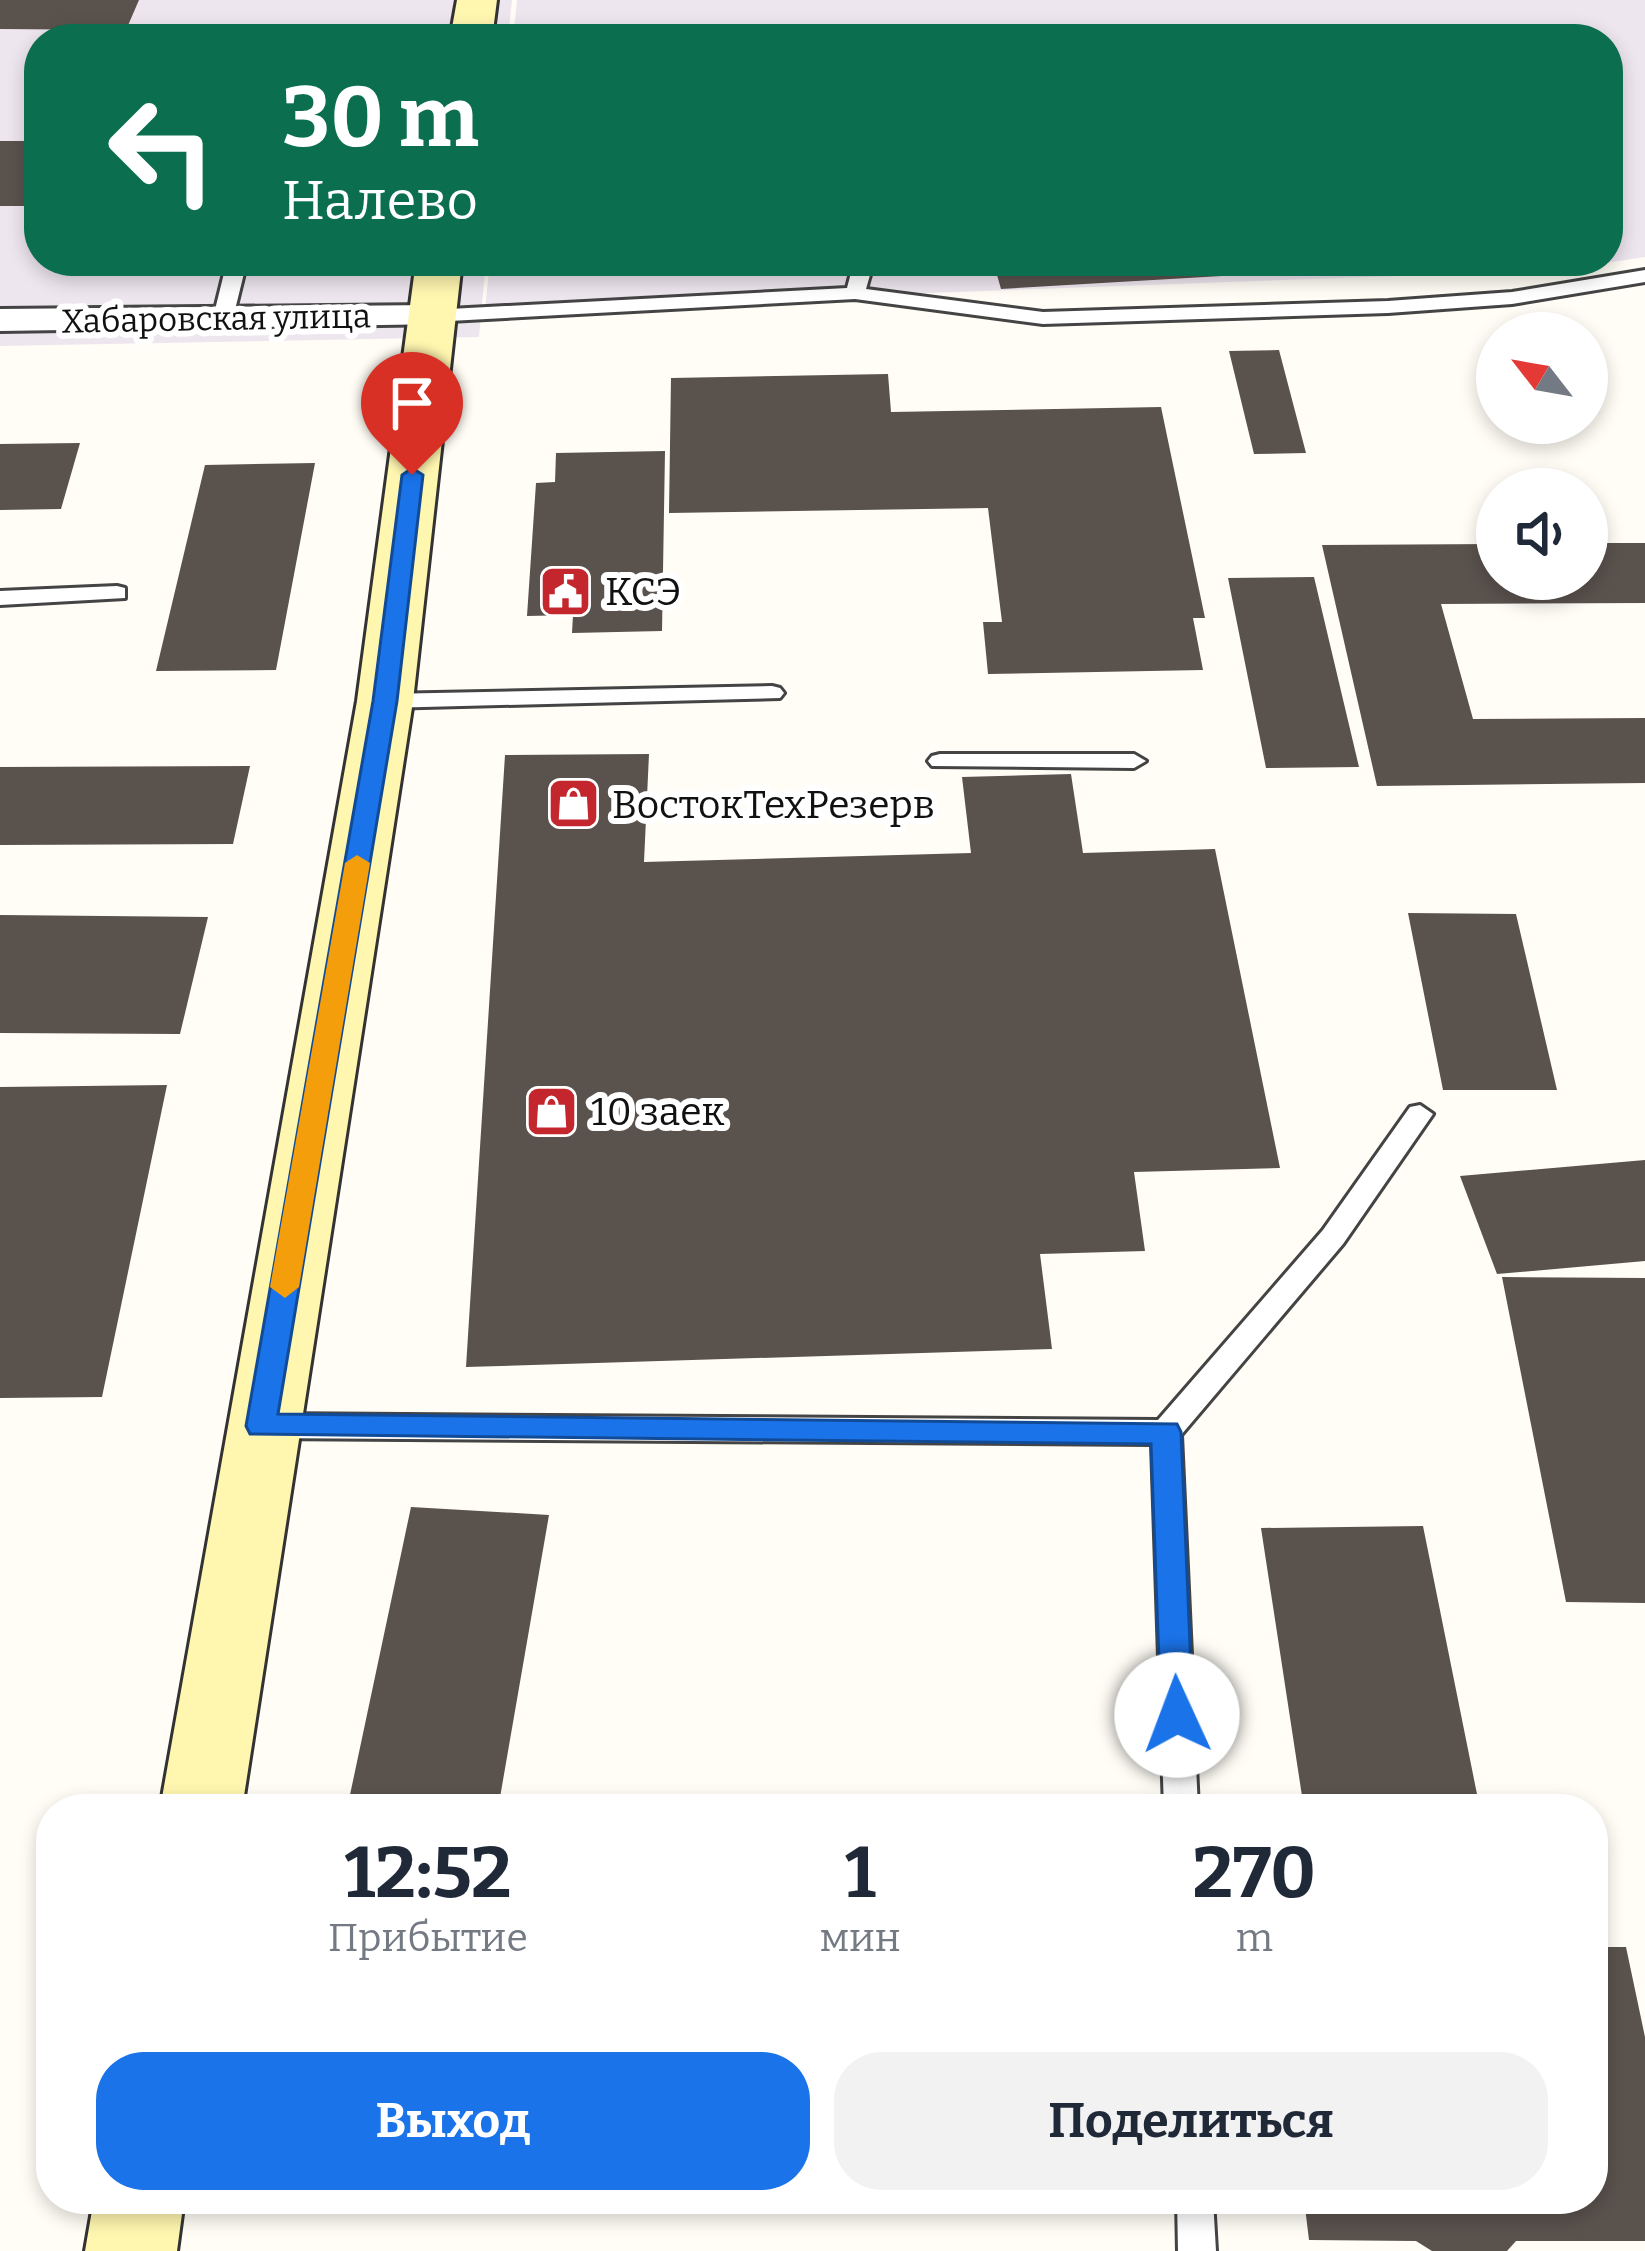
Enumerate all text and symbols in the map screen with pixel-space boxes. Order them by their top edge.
text: 30 m [282,67,479,168]
icon: left [84,72,240,228]
text: Налево [282,169,478,233]
street label: Хабаровская улица [61,296,371,342]
north arrow [1476,312,1608,444]
map controls [1476,312,1608,600]
pin [361,352,463,475]
icon: arrive [379,370,445,436]
button: sound [1476,468,1608,600]
public building icon: КСЭ [538,563,594,619]
place label: КСЭ [605,569,681,615]
shop icon: ВостокТехРезерв [545,776,601,832]
place label: ВостокТехРезерв [612,782,935,828]
shop icon: 10 заек [524,1083,580,1139]
place label: 10 заек [591,1089,725,1135]
position arrow [1114,1652,1240,1778]
text: 12:52 [344,1830,512,1916]
text: 1 [845,1830,876,1916]
text: 270 [1193,1830,1316,1916]
text: Прибытие [328,1915,528,1961]
text: мин [820,1915,901,1961]
text: m [1236,1915,1273,1961]
button: Выход [96,2052,810,2190]
button: Поделиться [834,2052,1548,2190]

